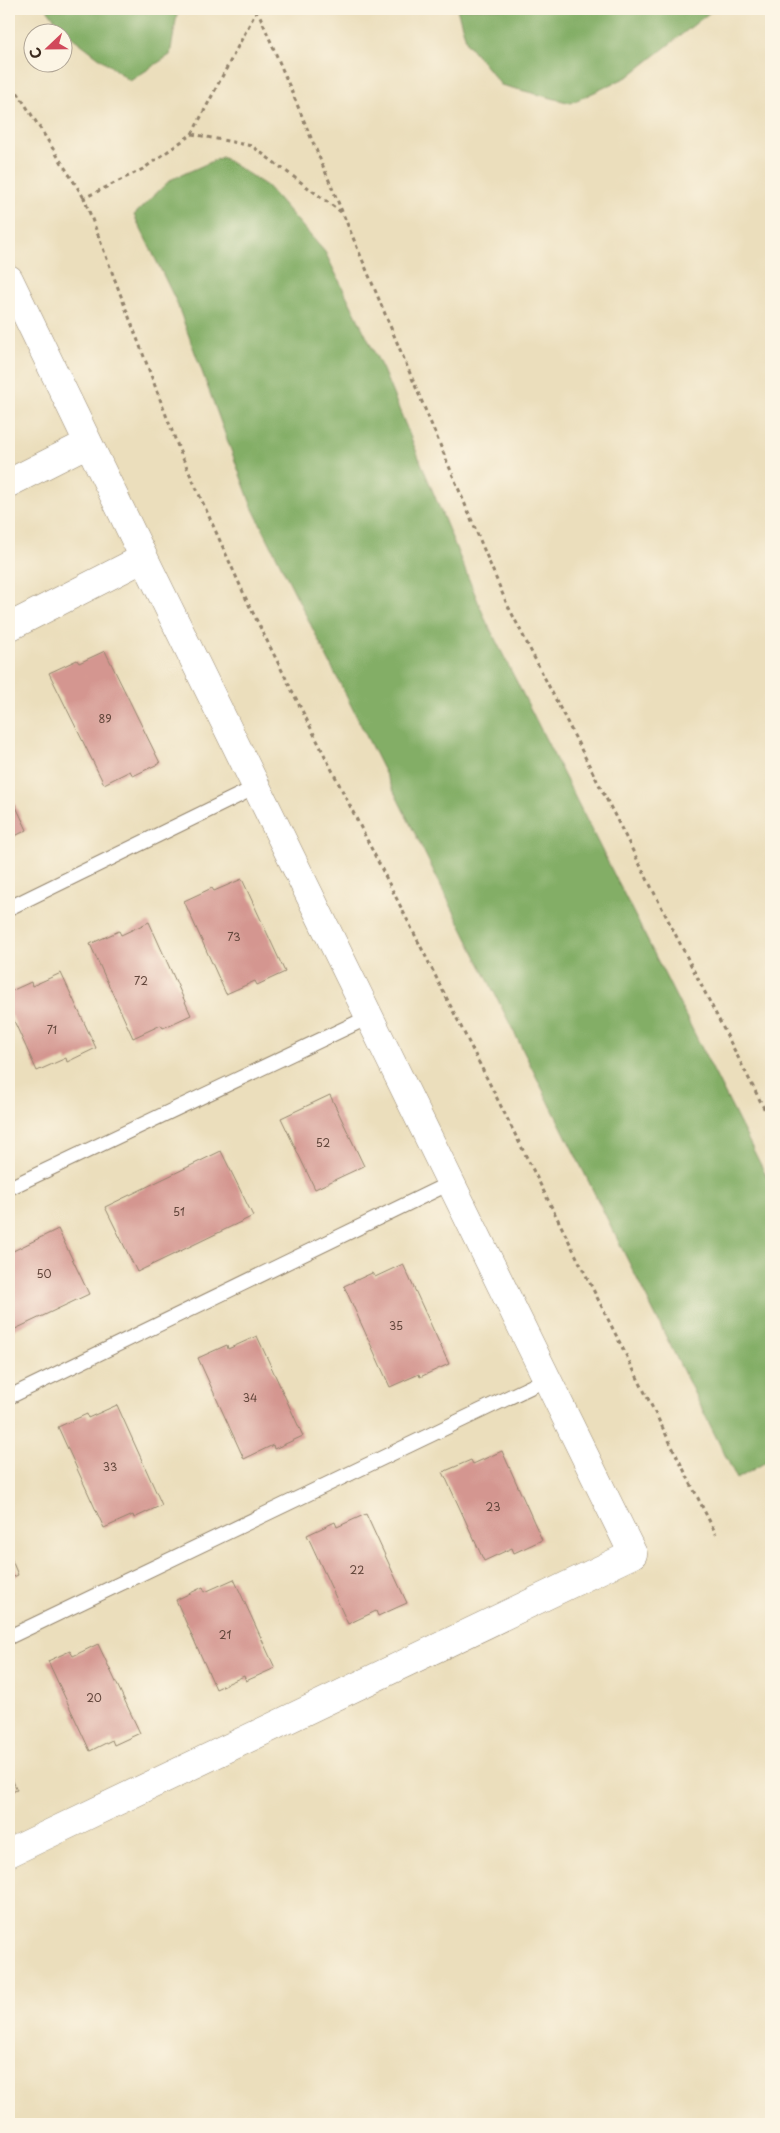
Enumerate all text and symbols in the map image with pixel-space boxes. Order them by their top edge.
north arrow [22,22,72,72]
text: С [24,44,47,62]
house number: 89 [98,710,112,727]
house number: 73 [227,928,241,945]
house number: 72 [134,972,148,989]
house number: 71 [47,1021,57,1038]
house number: 52 [316,1134,330,1151]
house number: 51 [173,1203,185,1220]
house number: 50 [36,1265,52,1282]
house number: 35 [389,1317,403,1334]
house number: 34 [243,1389,257,1406]
house number: 33 [103,1458,117,1475]
house number: 23 [486,1498,500,1515]
house number: 22 [350,1561,364,1578]
house number: 21 [219,1626,231,1643]
house number: 20 [86,1689,102,1706]

